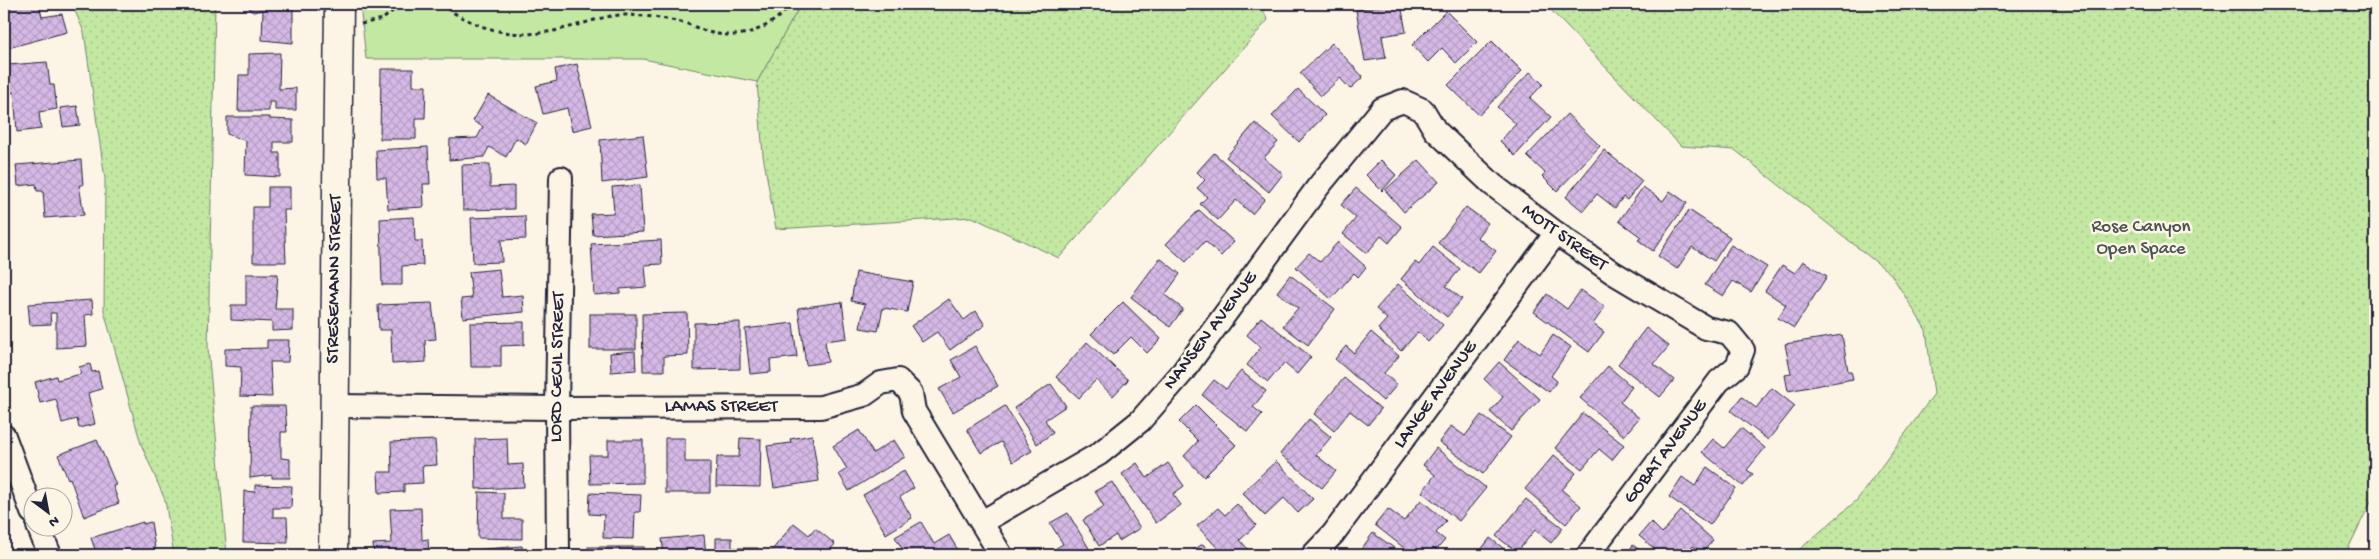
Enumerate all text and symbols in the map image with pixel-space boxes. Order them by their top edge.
street label: STRESEMANN STREET [322,193,348,364]
street label: MOTT STREET [1516,199,1612,277]
park label: Rose Canyon Open Space [2091,216,2191,261]
street label: NANSEN AVENUE [1159,266,1264,395]
street label: LORD CECIL STREET [545,291,571,443]
street label: LANGE AVENUE [1389,336,1484,453]
street label: GOBAT AVENUE [1619,394,1713,509]
street label: LAMAS STREET [665,396,778,419]
north arrow [22,486,72,536]
text: N [45,511,62,531]

